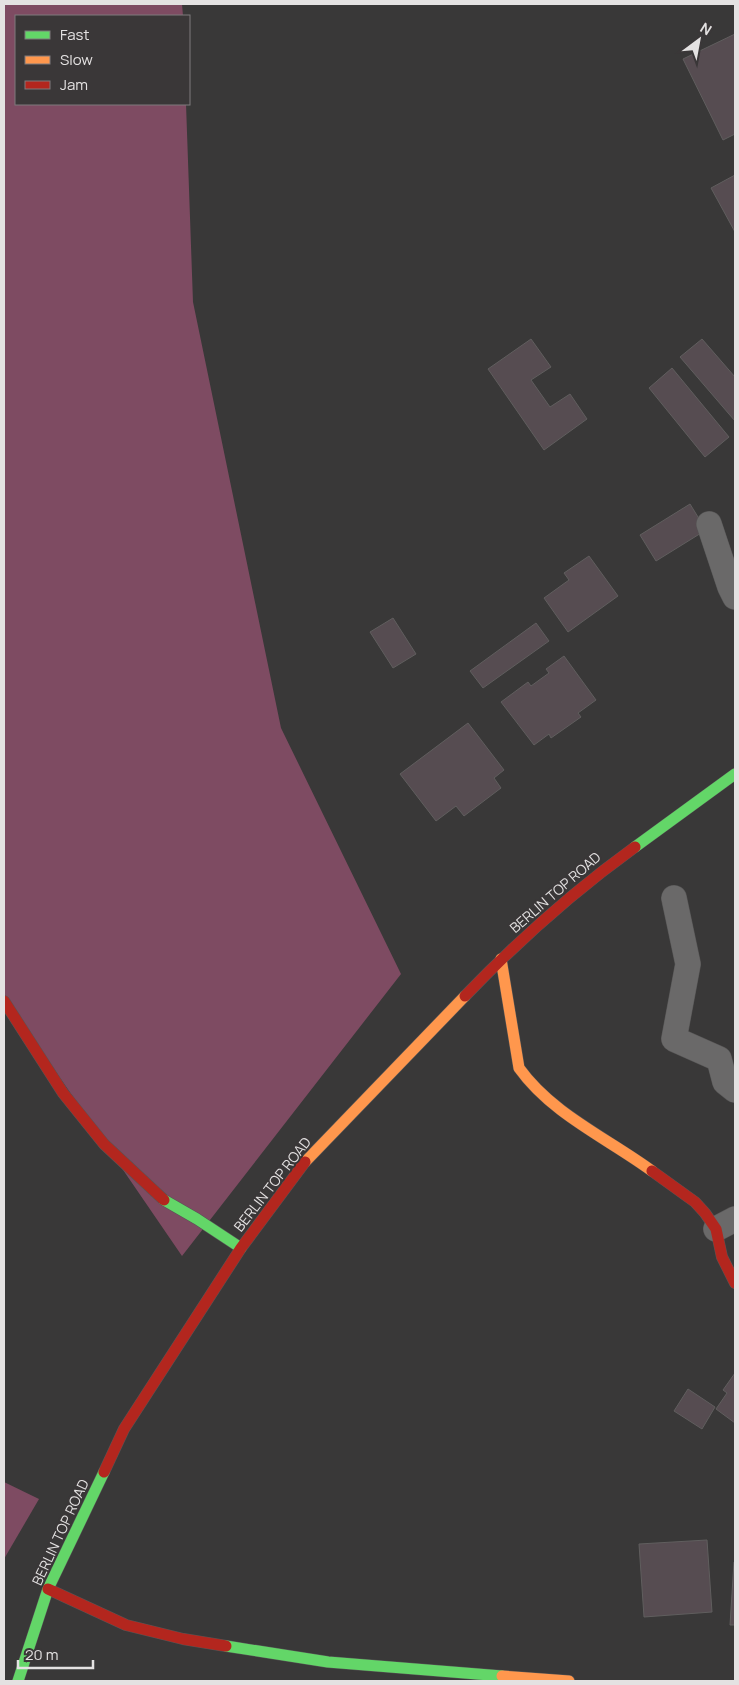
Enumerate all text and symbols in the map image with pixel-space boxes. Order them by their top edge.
legend [15,15,190,105]
north arrow [674,15,724,65]
text: N [697,18,715,39]
text: Fast [60,24,89,45]
text: Slow [60,49,93,70]
text: Jam [60,74,88,95]
street label: BERLIN TOP ROAD [505,847,605,937]
street label: BERLIN TOP ROAD [229,1133,315,1235]
street label: BERLIN TOP ROAD [27,1476,93,1588]
scale bar [18,1638,92,1670]
text: 20 m [25,1644,58,1665]

